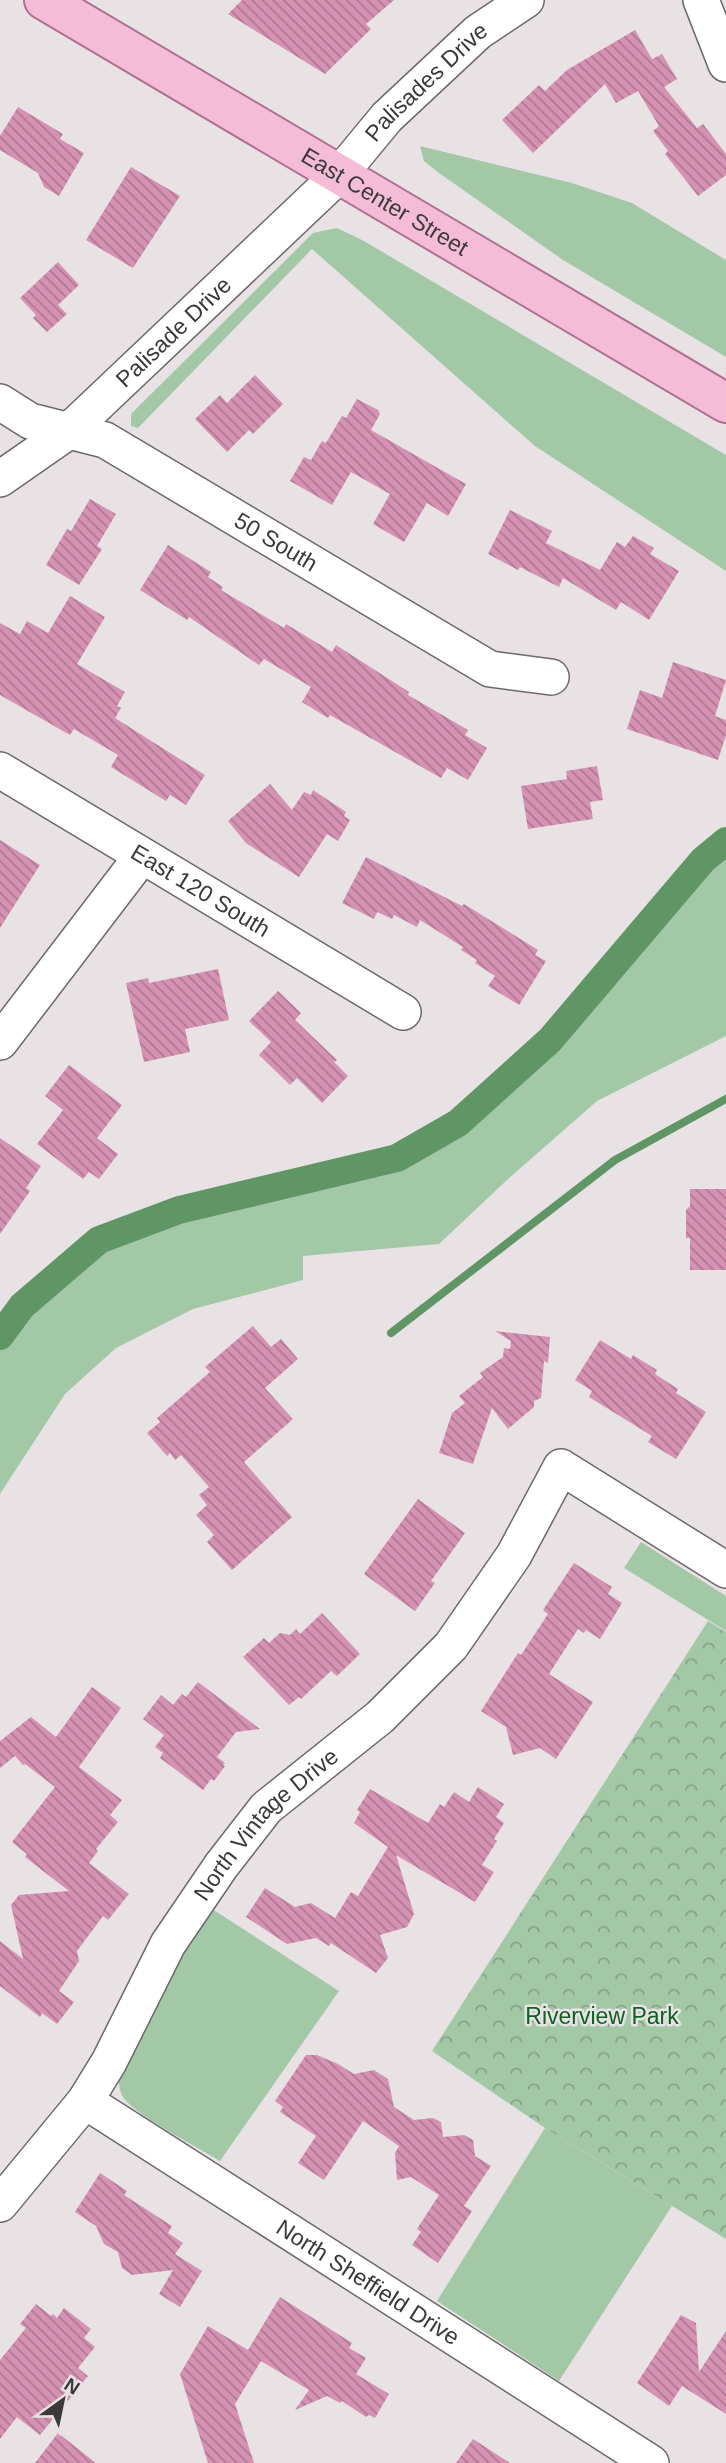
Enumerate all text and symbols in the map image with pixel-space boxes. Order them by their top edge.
street label: Palisades Drive [360,17,492,146]
street label: East Center Street [297,142,474,261]
street label: Palisade Drive [111,271,236,392]
street label: 50 South [230,507,322,577]
street label: East 120 South [126,839,275,942]
street label: North Vintage Drive [188,1743,343,1905]
park label: Riverview Park [525,2003,679,2029]
street label: North Sheffield Drive [272,2214,464,2350]
north arrow [28,2365,98,2435]
text: N [61,2374,83,2399]

